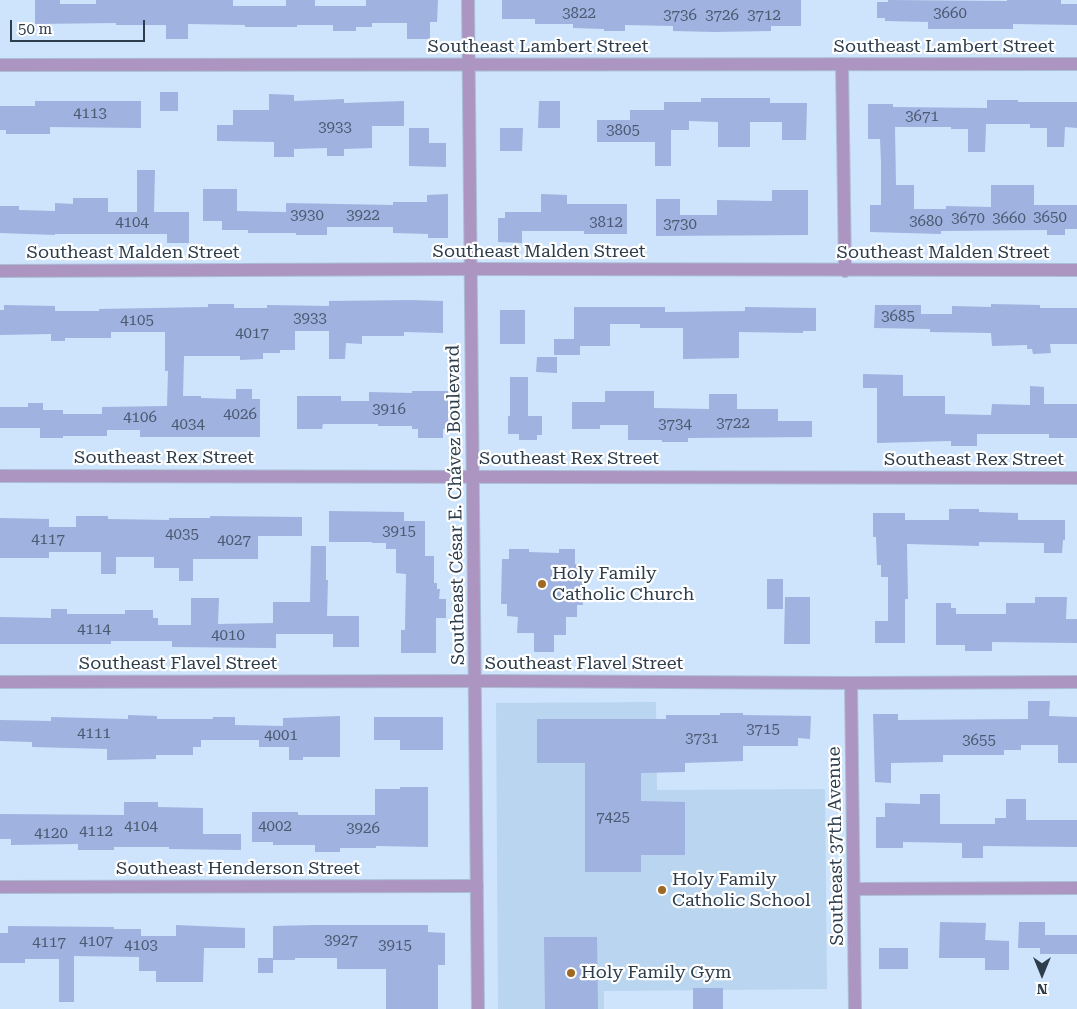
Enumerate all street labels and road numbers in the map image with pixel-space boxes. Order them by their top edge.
street label: Southeast Lambert Street [428,36,648,58]
street label: Southeast Lambert Street [834,36,1054,58]
street label: Southeast Malden Street [433,241,645,263]
street label: Southeast Malden Street [27,242,239,264]
street label: Southeast Malden Street [837,242,1049,264]
street label: Southeast César E. Chávez Boulevard [442,345,470,665]
street label: Southeast Rex Street [74,447,254,469]
street label: Southeast Rex Street [479,448,659,470]
street label: Southeast Rex Street [884,449,1064,471]
street label: Southeast Flavel Street [79,653,277,675]
street label: Southeast Flavel Street [485,653,683,675]
street label: Southeast 37th Avenue [823,746,849,946]
street label: Southeast Henderson Street [116,858,360,880]

